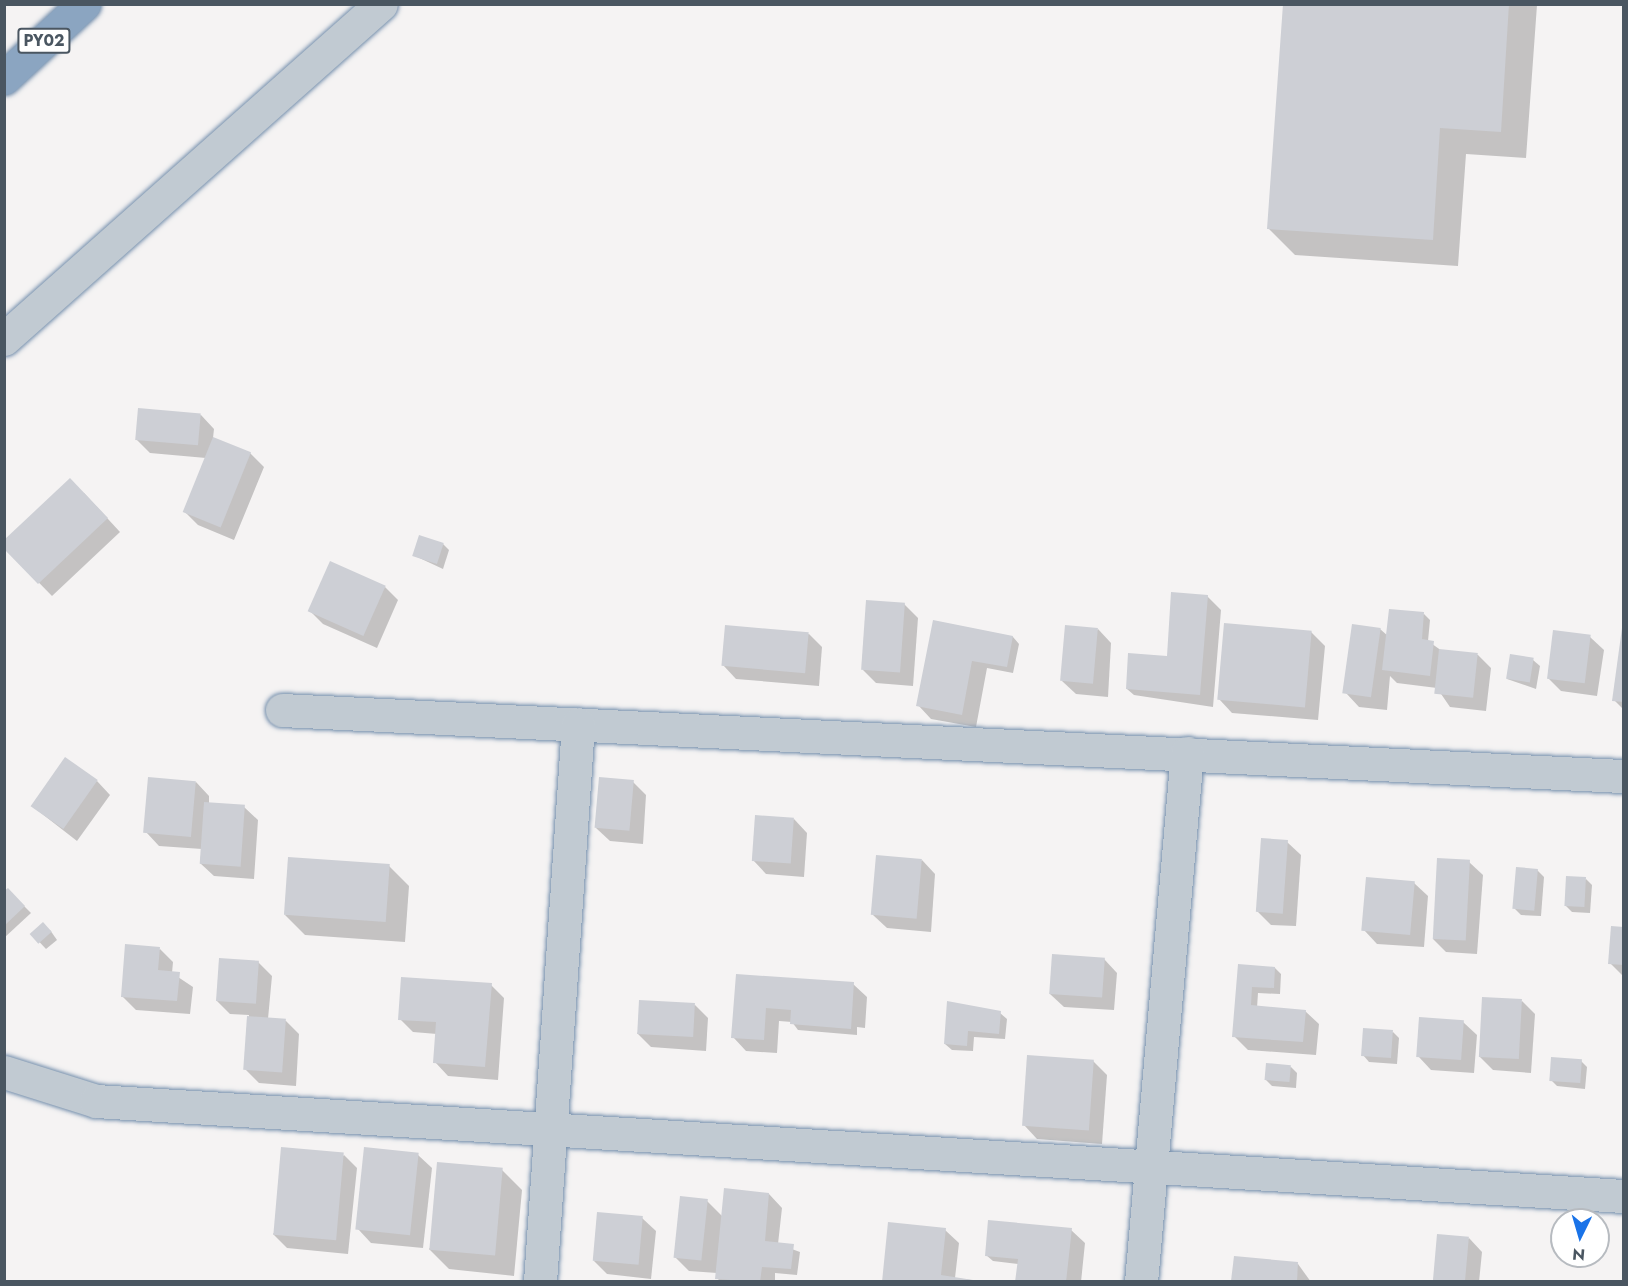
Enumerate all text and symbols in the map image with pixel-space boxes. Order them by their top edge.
road number: PY02 [17,28,71,54]
north arrow [1550,1208,1610,1268]
text: N [1571,1242,1586,1266]

